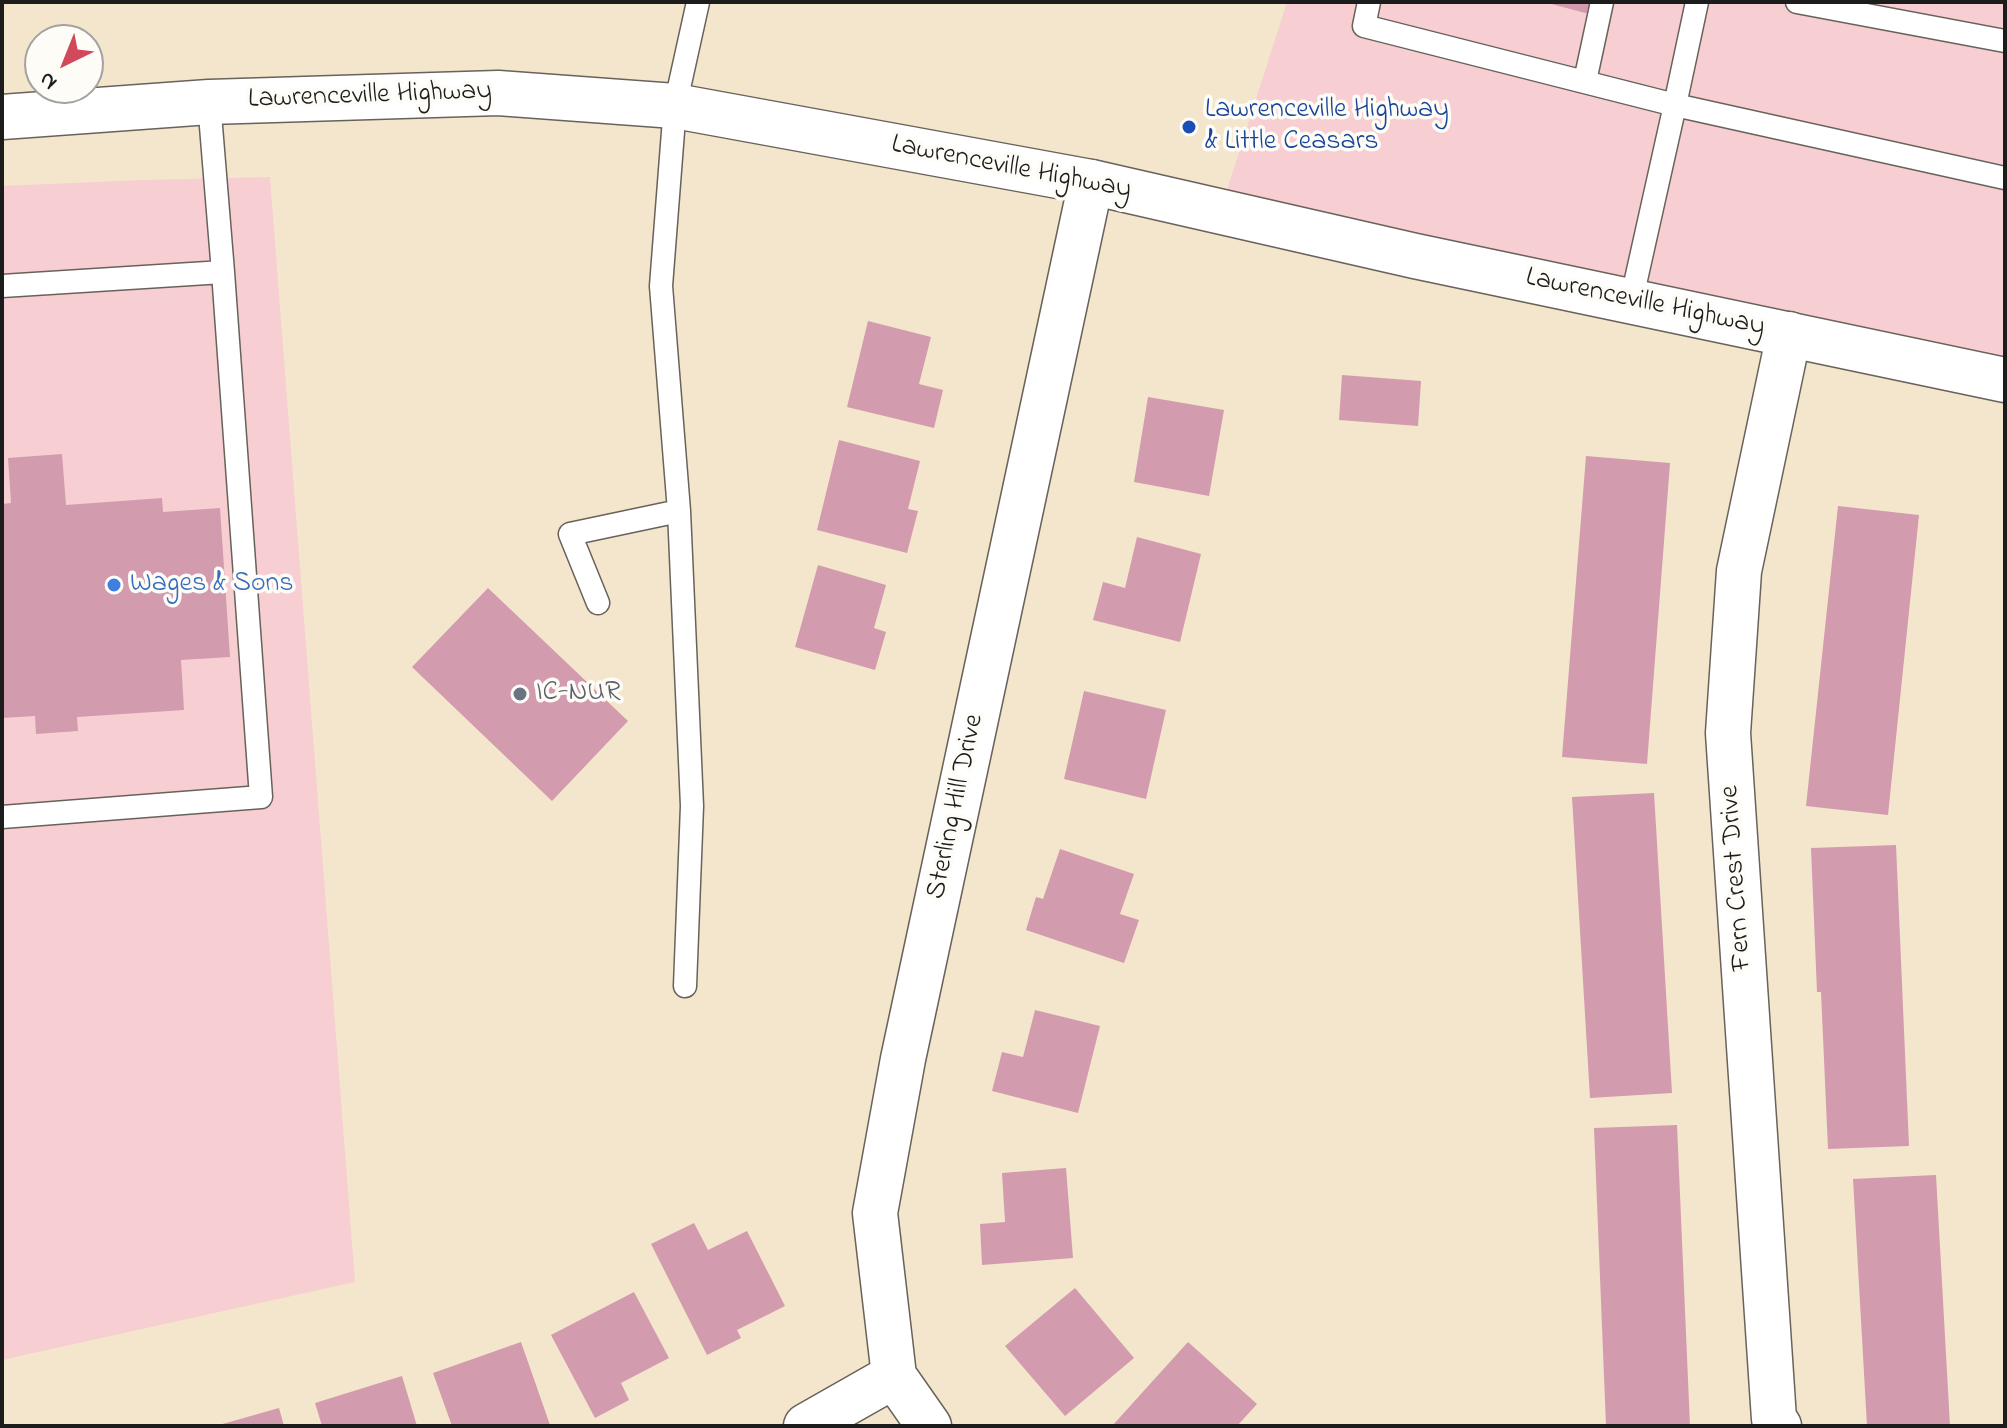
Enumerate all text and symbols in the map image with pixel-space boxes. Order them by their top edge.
north arrow [24,24,104,104]
text: N [33,63,65,97]
street label: Lawrenceville Highway [248,76,492,118]
place label: Lawrenceville Highway & Little Ceasars [1205,94,1449,160]
marker: Lawrenceville Highway & Little Ceasars [1180,118,1198,136]
street label: Lawrenceville Highway [888,129,1134,209]
street label: Lawrenceville Highway [1522,262,1768,346]
place label: Wages & Sons [130,568,294,602]
marker: Wages & Sons [105,576,123,594]
place label: IC-NUR [536,677,621,711]
marker: IC-NUR [511,685,529,703]
street label: Sterling Hill Drive [921,712,993,902]
street label: Fern Crest Drive [1715,784,1761,972]

